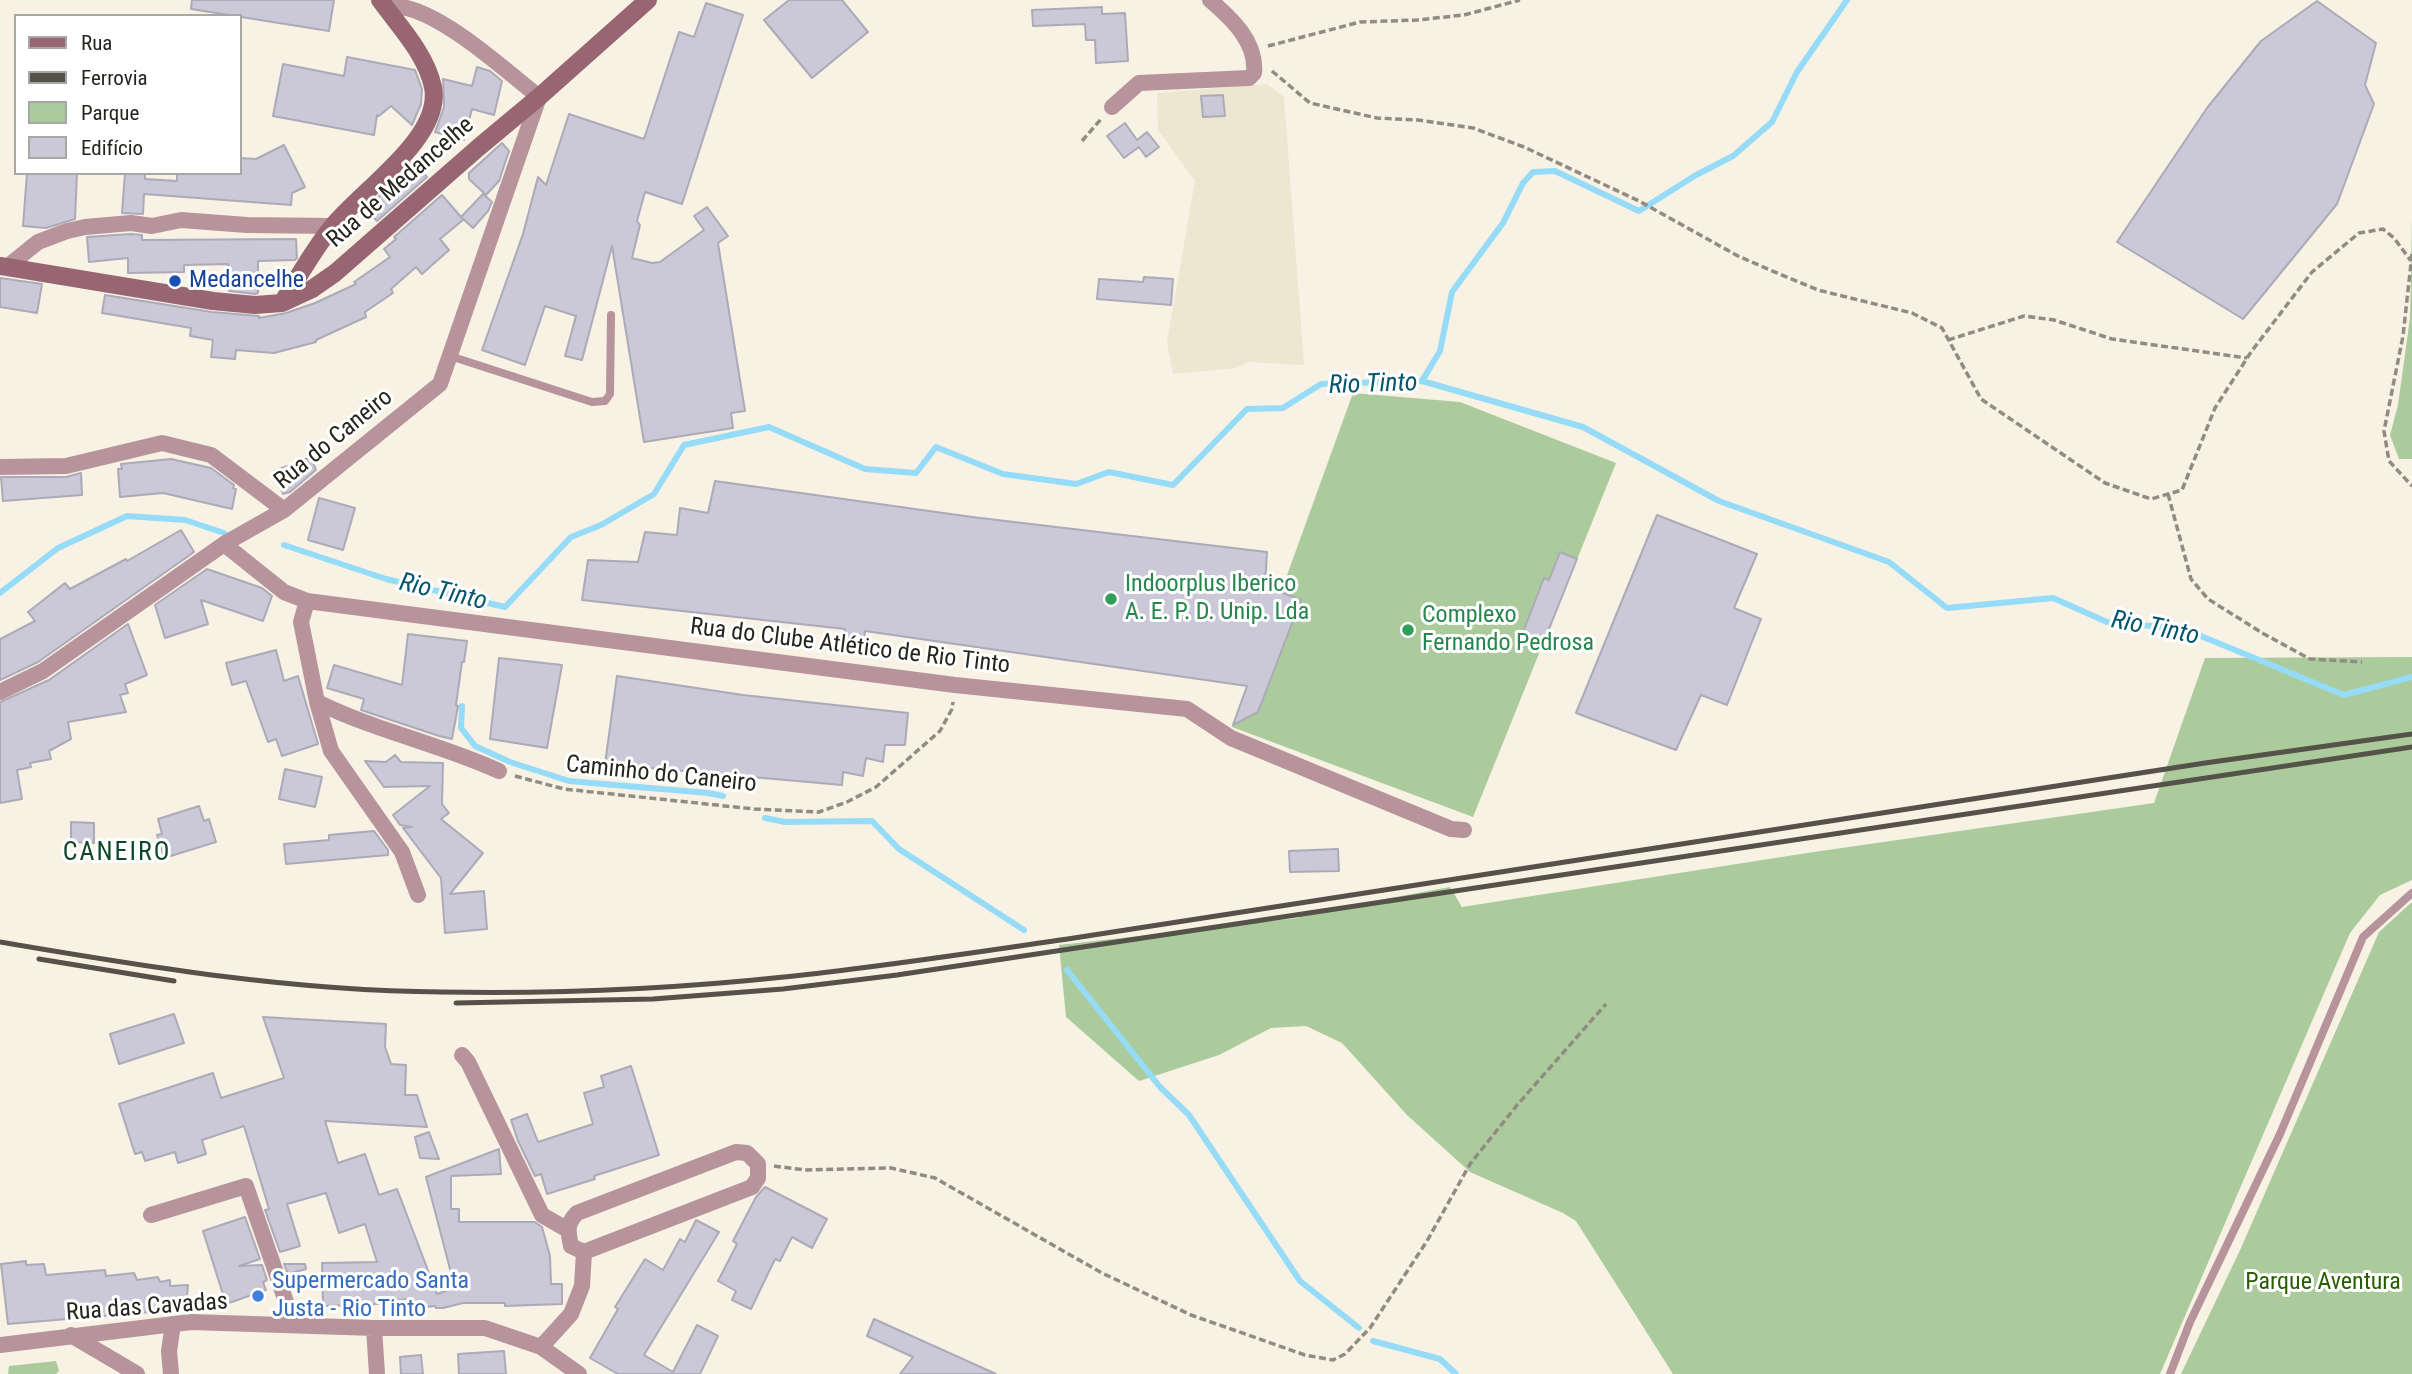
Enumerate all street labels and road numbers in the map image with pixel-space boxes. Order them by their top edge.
street label: Rua de Medancelhe [322,111,480,255]
street label: Rua do Caneiro [269,384,399,496]
street label: Rua do Clube Atlético de Rio Tinto [689,613,1011,681]
street label: Caminho do Caneiro [564,751,758,799]
street label: Rua das Cavadas [65,1288,229,1328]

